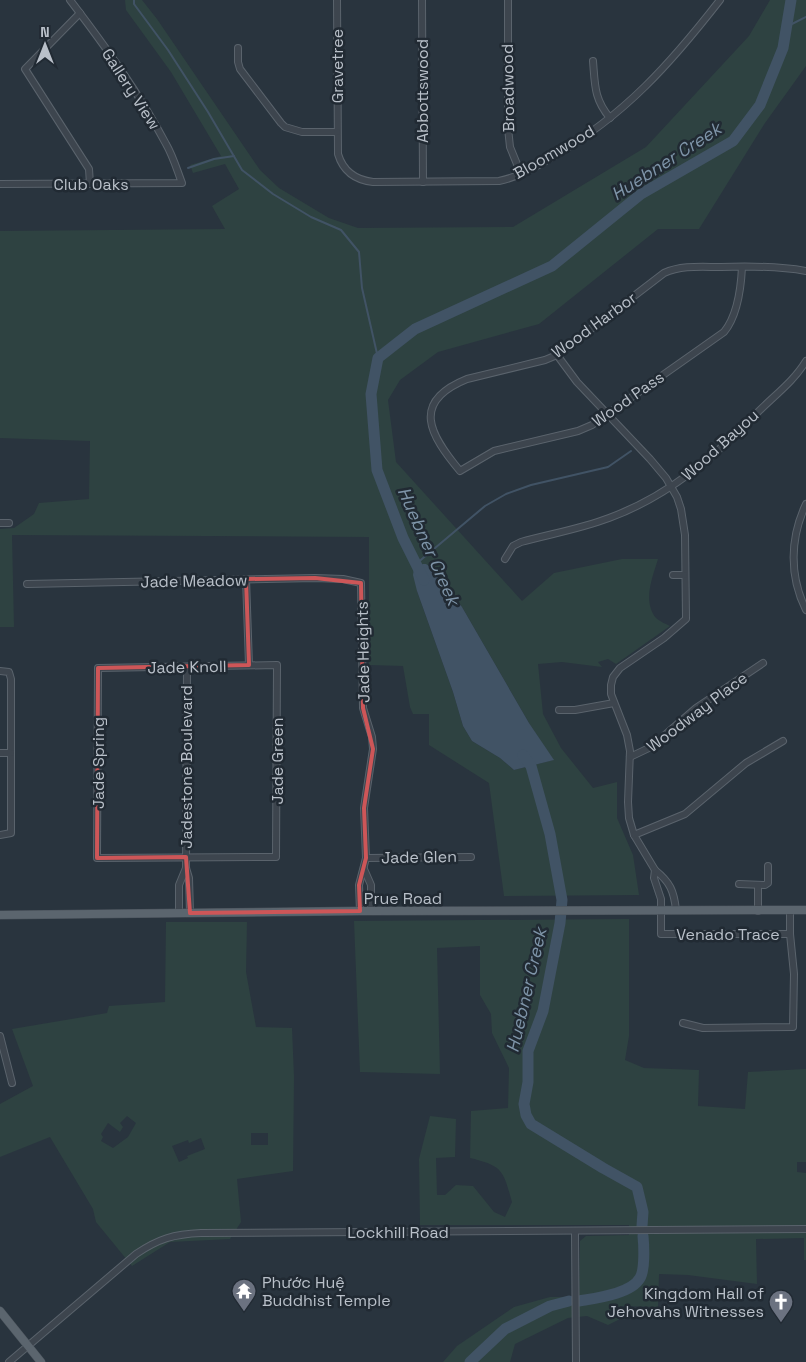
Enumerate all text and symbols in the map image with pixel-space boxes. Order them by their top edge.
north arrow [20,20,70,70]
text: N [40,23,50,41]
street label: Gravetree [327,29,348,103]
street label: Abbottswood [412,39,433,143]
street label: Gallery View [97,44,165,134]
street label: Broadwood [497,44,519,132]
water label: Huebner Creek [606,115,728,205]
street label: Bloomwood [509,120,599,184]
street label: Club Oaks [53,174,129,195]
street label: Wood Harbor [547,287,641,363]
street label: Wood Pass [588,366,668,432]
street label: Wood Bayou [677,405,763,485]
water label: Huebner Creek [393,483,466,611]
street label: Jade Meadow [140,570,248,592]
street label: Jade Heights [352,601,374,703]
street label: Jade Knoll [147,656,227,678]
street label: Woodway Place [642,667,752,757]
street label: Jadestone Boulevard [176,685,197,849]
street label: Jade Spring [88,717,109,809]
street label: Jade Green [267,717,288,805]
street label: Jade Glen [381,846,457,868]
street label: Prue Road [364,888,442,909]
water label: Huebner Creek [500,923,552,1055]
street label: Venado Trace [676,924,780,945]
street label: Lockhill Road [347,1222,449,1243]
place label: Phước Huệ Buddhist Temple [262,1272,391,1311]
temple icon: Phước Huệ Buddhist Temple [231,1278,257,1312]
place label: Kingdom Hall of Jehovahs Witnesses [607,1283,764,1322]
church icon: Kingdom Hall of Jehovahs Witnesses [768,1289,794,1323]

